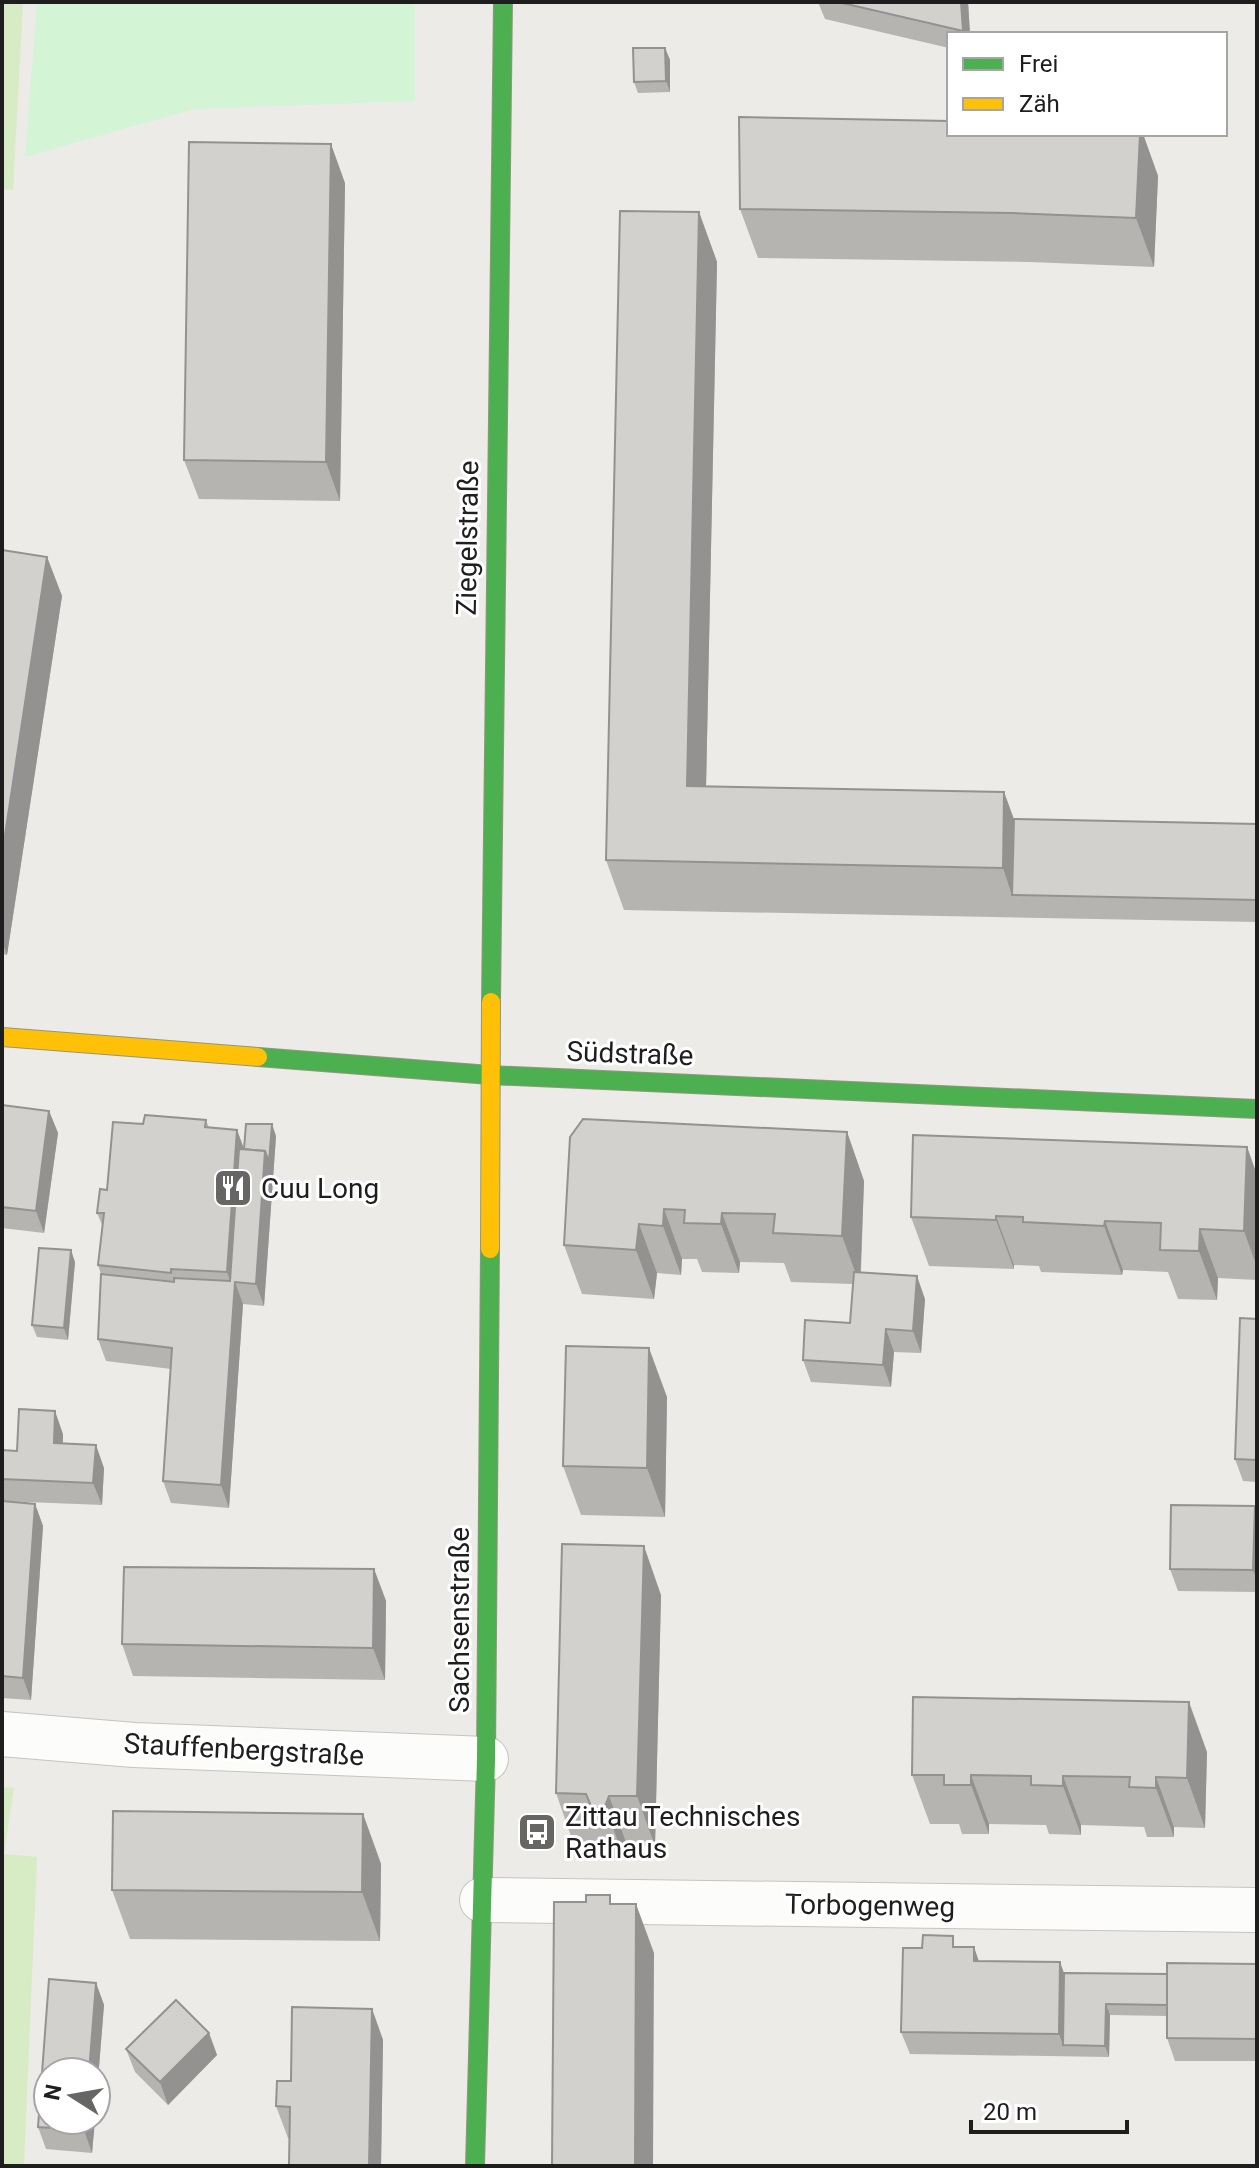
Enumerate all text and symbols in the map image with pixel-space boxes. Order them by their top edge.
legend [947,32,1227,136]
text: Frei [1019,50,1058,78]
text: Zäh [1019,90,1060,118]
street label: Ziegelstraße [450,460,485,616]
street label: Südstraße [566,1035,694,1072]
restaurant icon: Cuu Long [212,1167,254,1209]
place label: Cuu Long [261,1172,379,1205]
street label: Sachsenstraße [443,1527,476,1713]
street label: Stauffenbergstraße [123,1727,365,1772]
place label: Zittau Technisches Rathaus [565,1800,800,1865]
bus stop icon: Zittau Technisches Rathaus [516,1811,558,1853]
street label: Torbogenweg [785,1888,955,1923]
north arrow [32,2056,112,2136]
text: N [39,2082,67,2102]
scale bar [971,2084,1127,2134]
text: 20 m [983,2098,1037,2126]

